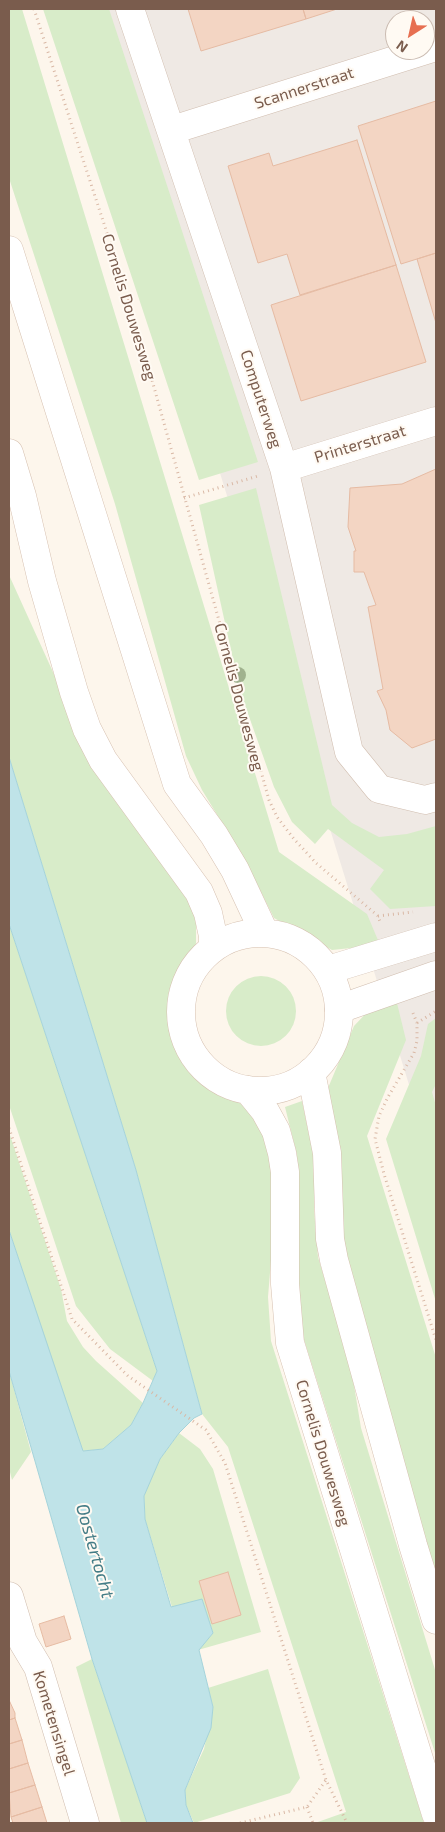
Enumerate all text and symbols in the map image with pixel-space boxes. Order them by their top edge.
north arrow [385,10,435,60]
text: N [393,37,411,57]
street label: Scannerstraat [252,63,356,113]
street label: Cornelis Douwesweg [98,231,160,383]
street label: Computerweg [236,347,286,451]
street label: Printerstraat [312,421,408,467]
street label: Cornelis Douwesweg [210,621,268,773]
street label: Cornelis Douwesweg [292,1377,354,1529]
water label: Oostertocht [71,1501,119,1601]
street label: Kometensingel [29,1668,79,1778]

